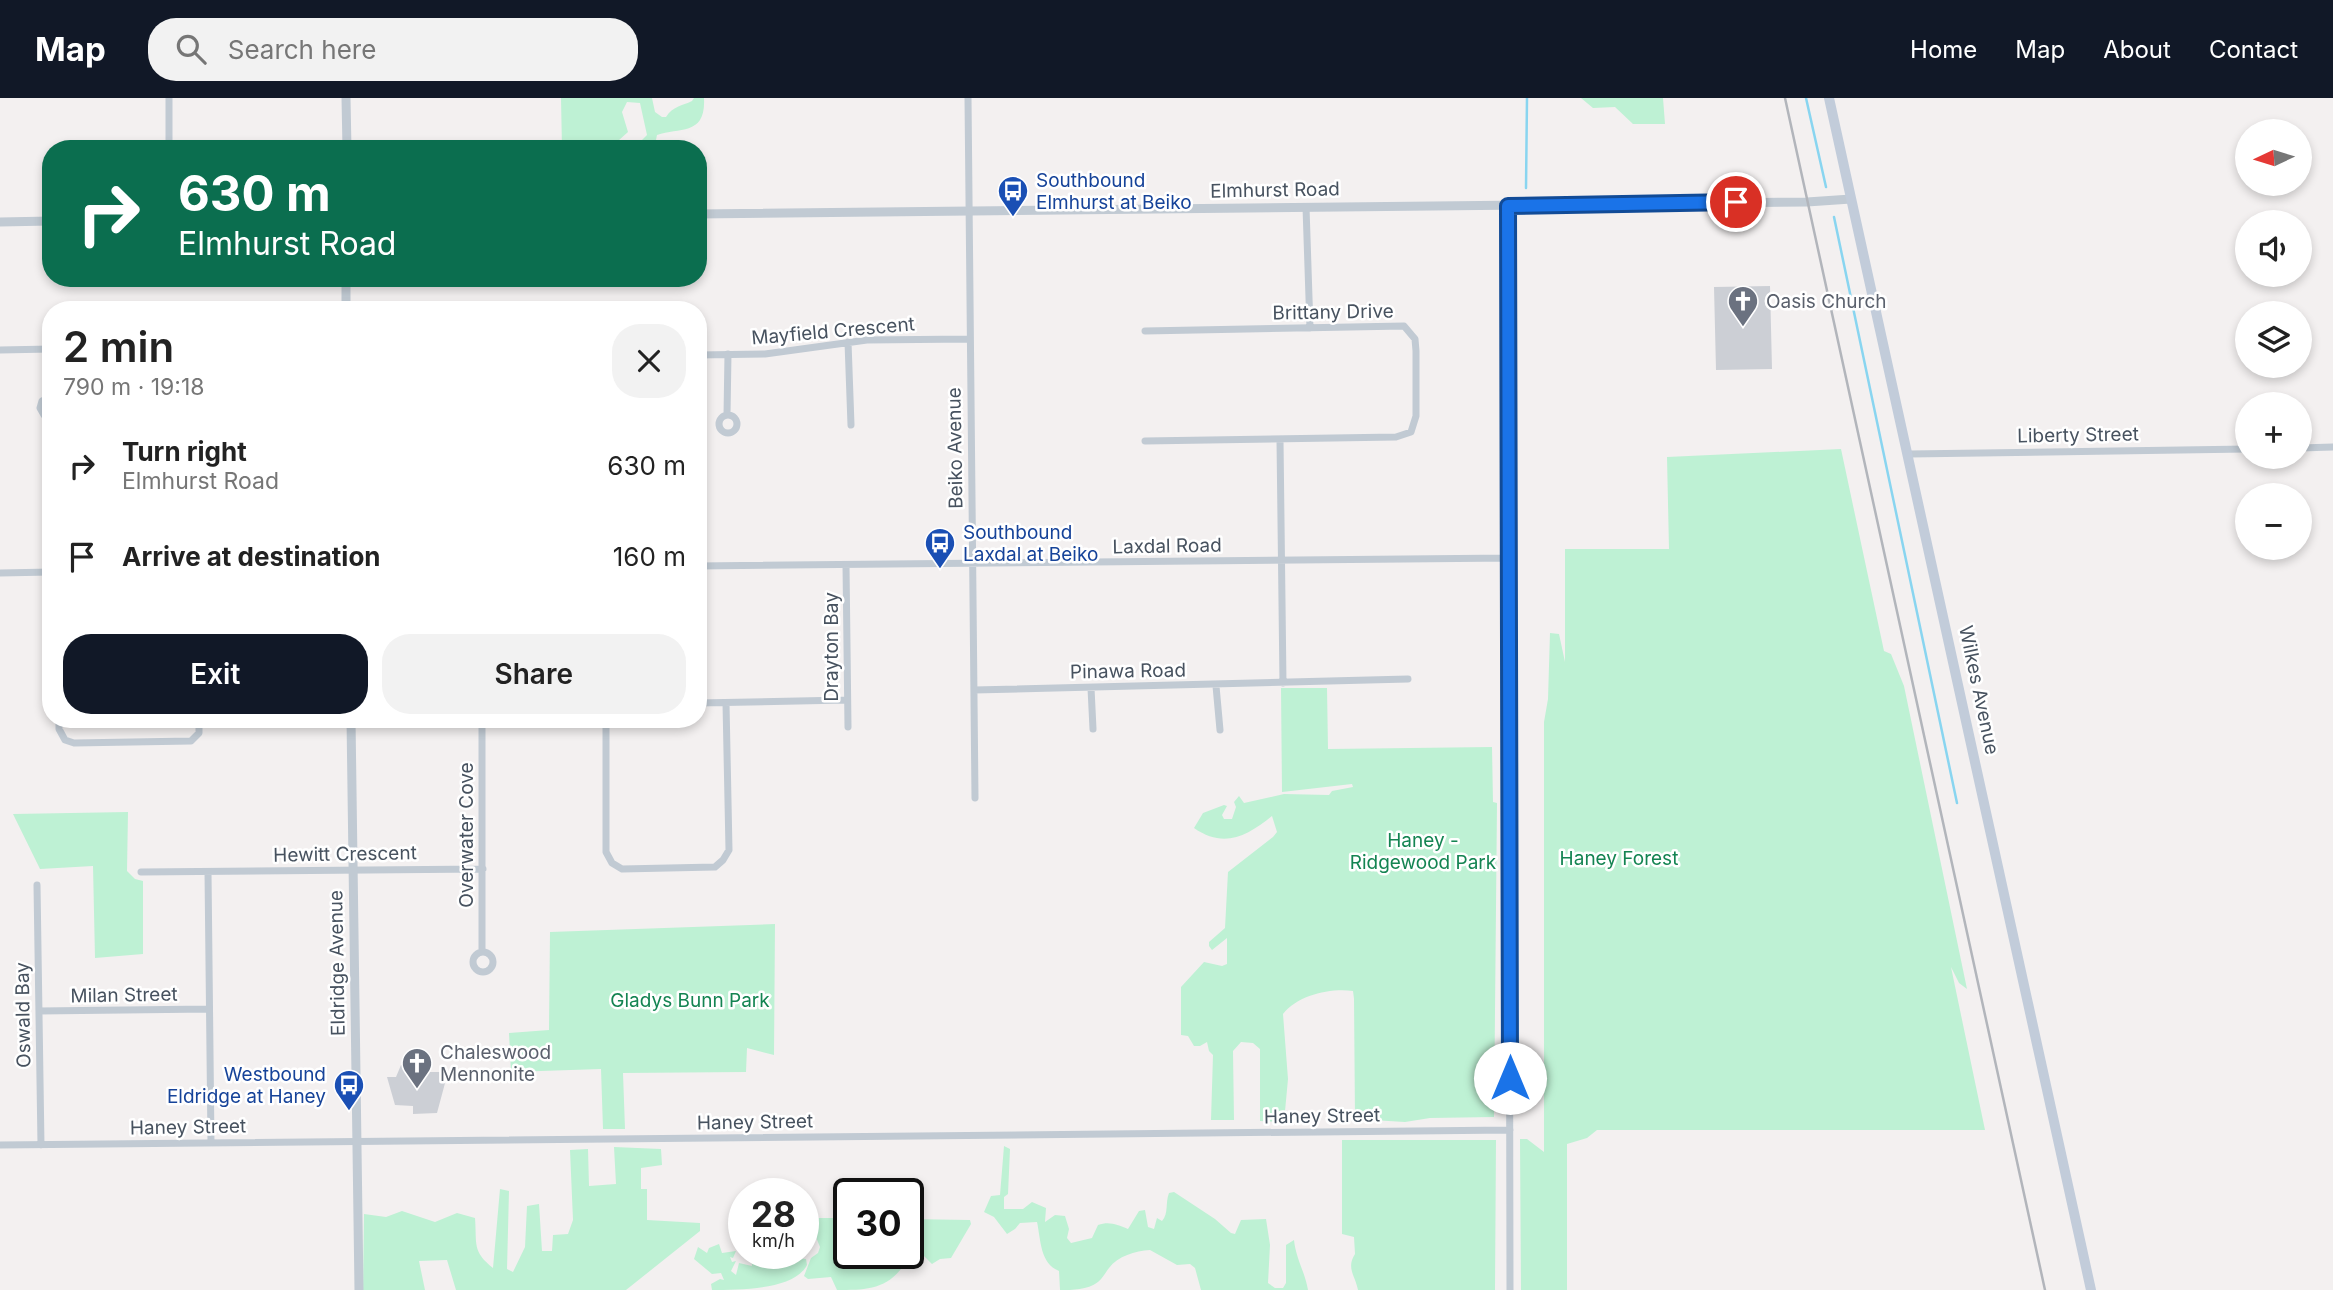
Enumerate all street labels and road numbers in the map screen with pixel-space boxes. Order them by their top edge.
street label: Elmhurst Road [1210,177,1340,203]
street label: Brittany Drive [1272,299,1394,325]
street label: Mayfield Crescent [750,312,916,350]
street label: Beiko Avenue [942,387,968,509]
street label: Liberty Street [2017,422,2139,448]
street label: Laxdal Road [1112,534,1222,558]
street label: Drayton Bay [820,592,843,702]
street label: Wilkes Avenue [1954,623,2004,757]
street label: Pinawa Road [1070,658,1186,684]
street label: Overwater Cove [455,762,478,908]
street label: Hewitt Crescent [273,841,417,867]
street label: Eldridge Avenue [324,890,350,1036]
street label: Oswald Bay [11,962,35,1068]
street label: Milan Street [70,983,178,1007]
street label: Haney Street [1264,1103,1380,1129]
street label: Haney Street [697,1109,813,1135]
street label: Haney Street [130,1114,246,1140]

